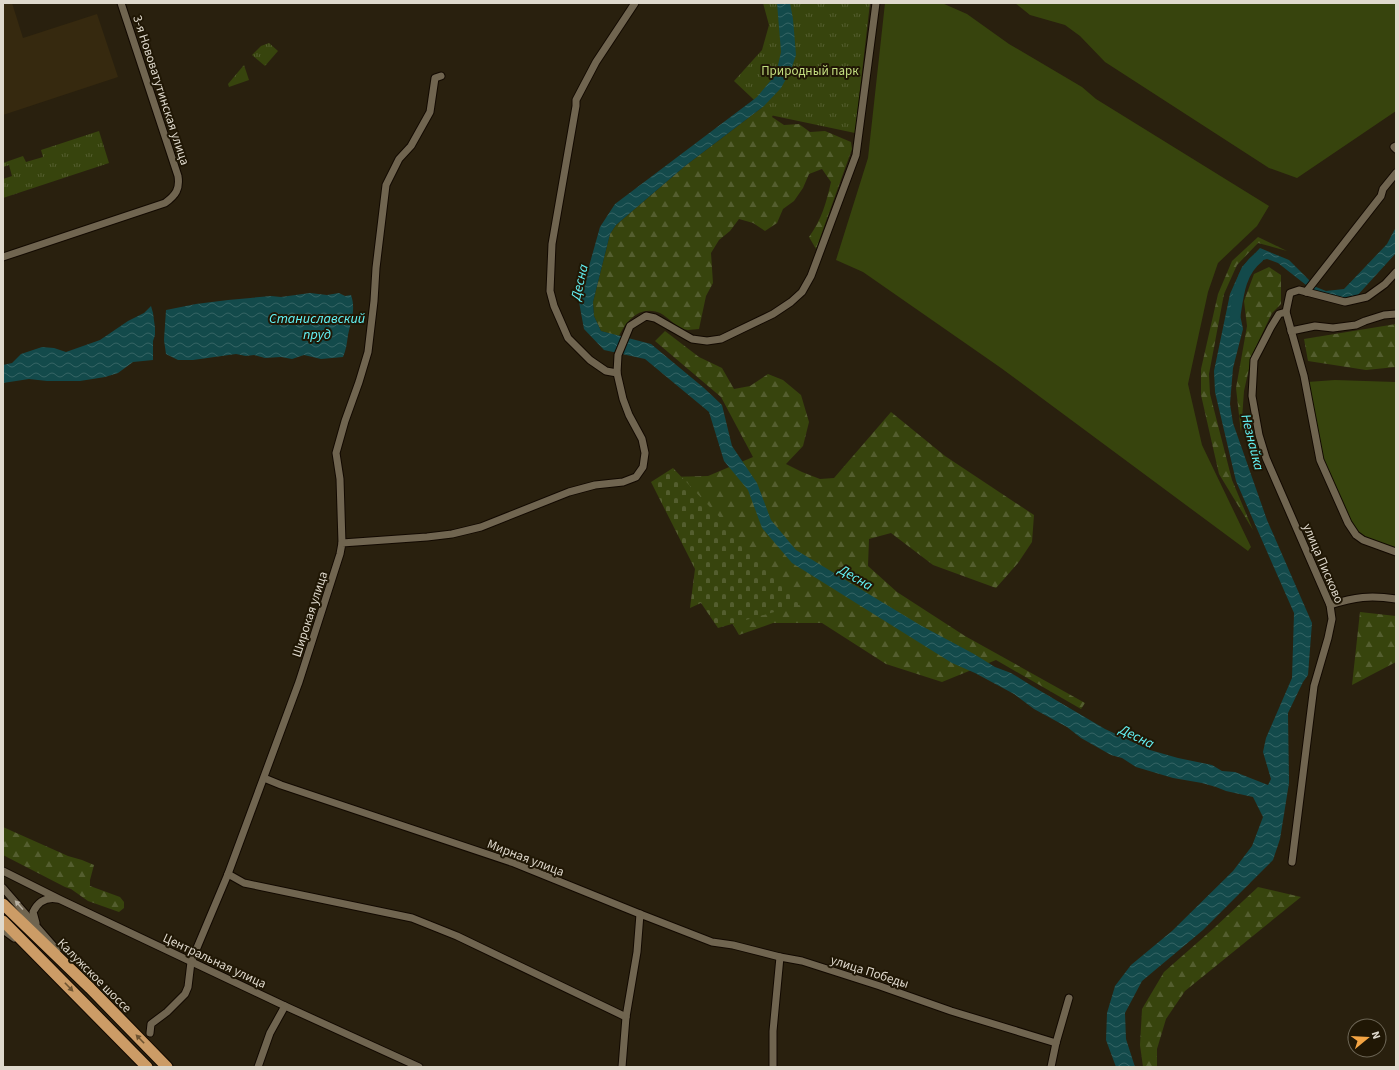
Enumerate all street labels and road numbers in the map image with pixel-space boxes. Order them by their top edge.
street label: 3-я Нововатутинская улица [128,13,194,168]
street label: улица Писково [1298,521,1348,606]
street label: Широкая улица [288,569,332,660]
street label: Мирная улица [484,835,567,881]
street label: Центральная улица [160,929,269,993]
street label: Калужское шоссе [53,935,135,1017]
street label: улица Победы [828,951,911,993]

